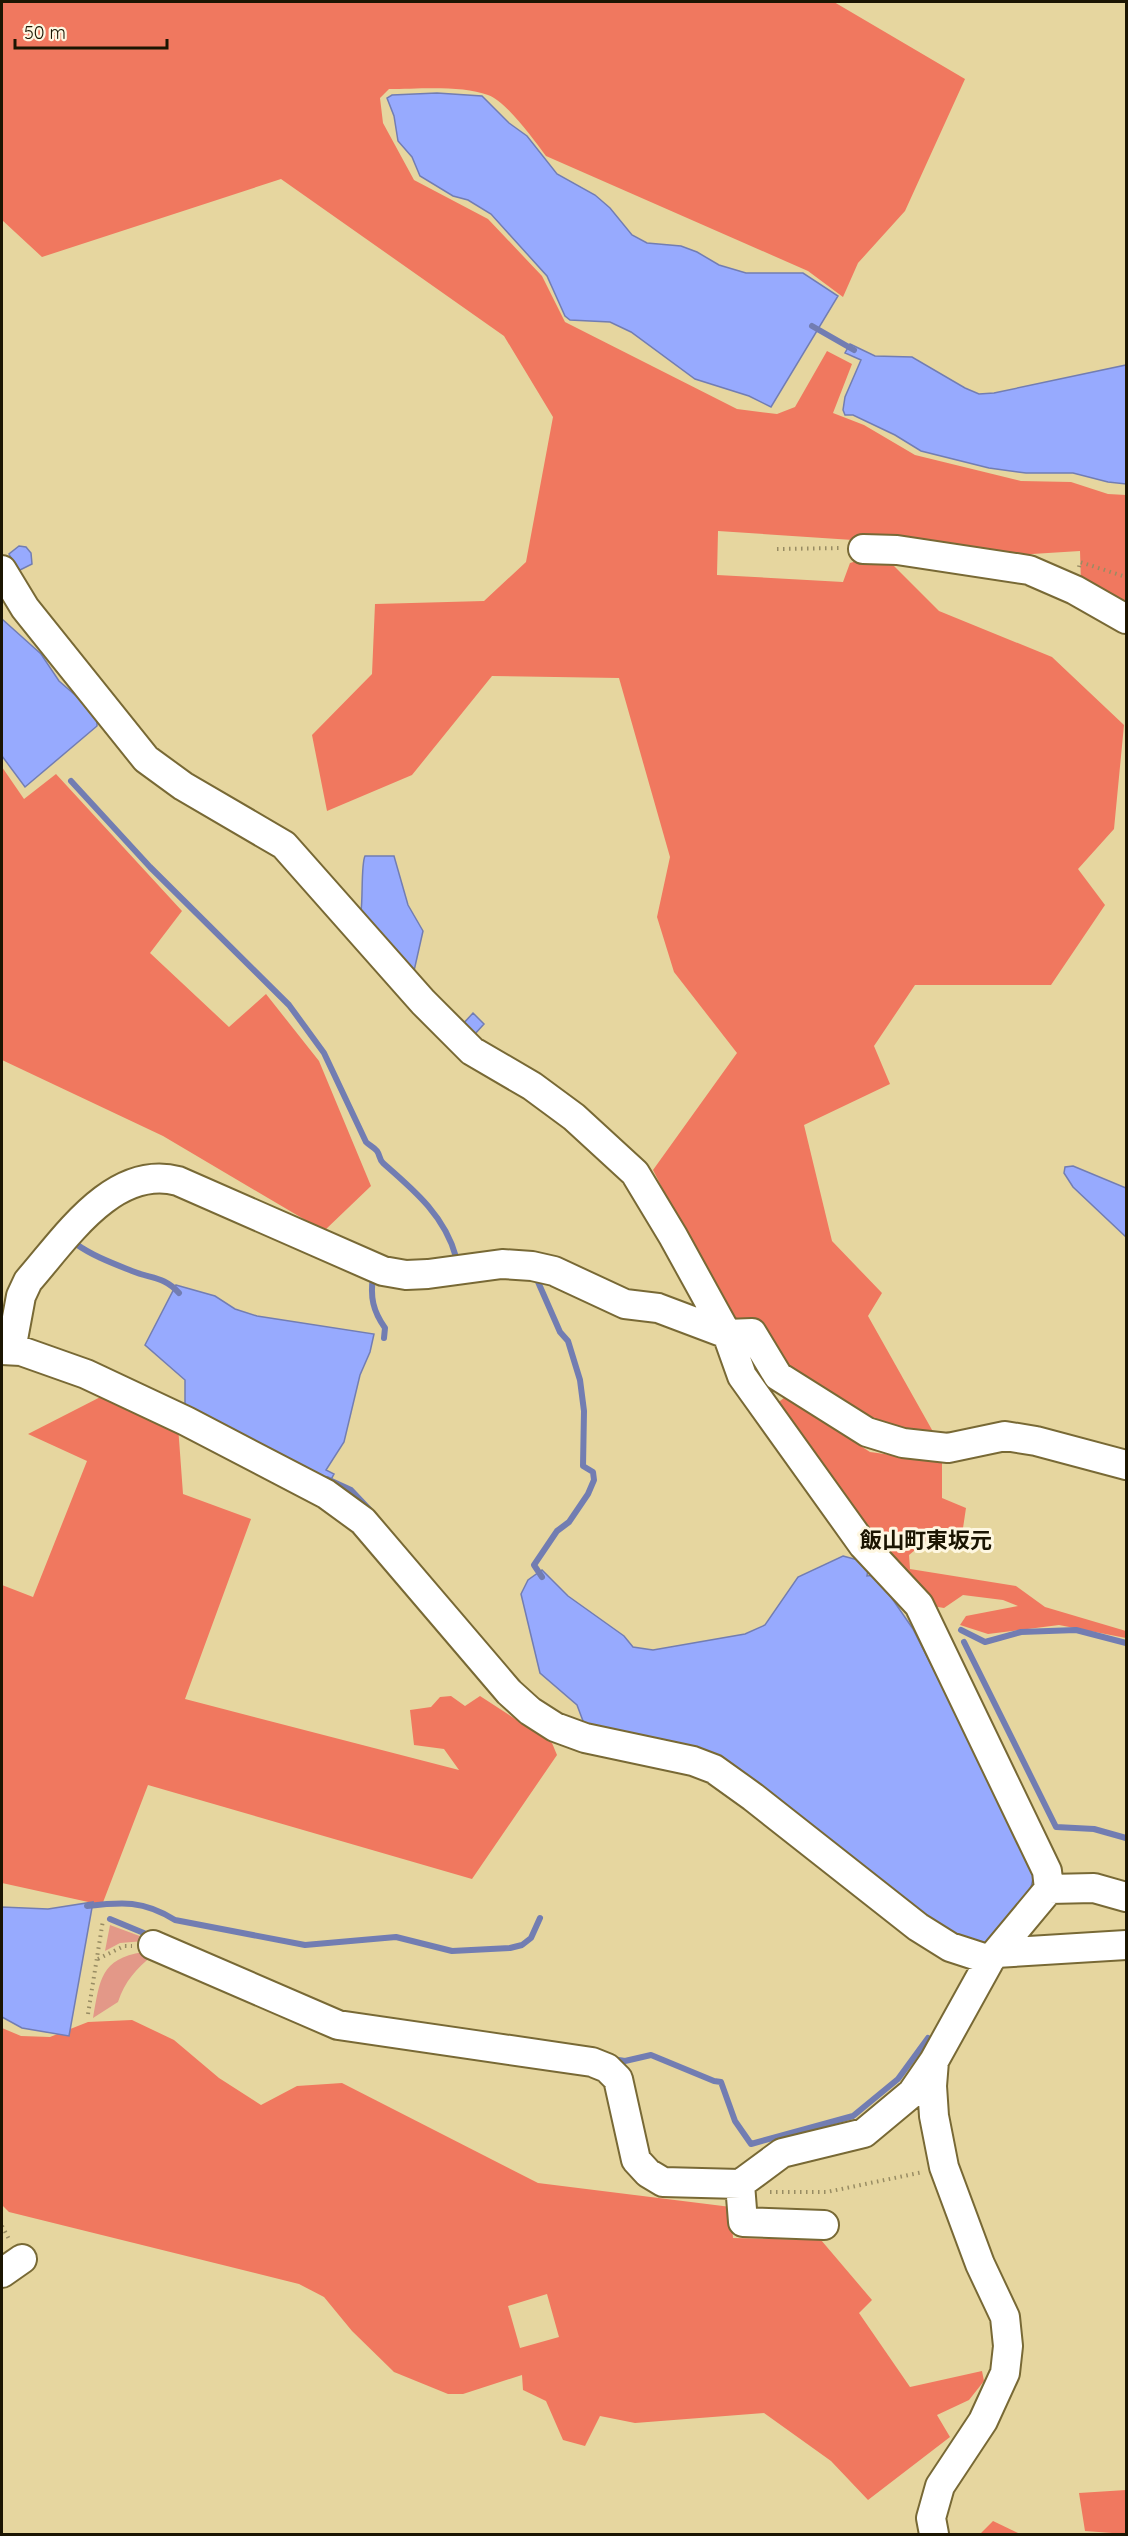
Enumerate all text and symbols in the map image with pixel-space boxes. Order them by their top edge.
scale bar [15,12,166,50]
text: 50 m [24,21,66,44]
district label: 飯山町東坂元 [859,1526,992,1554]

